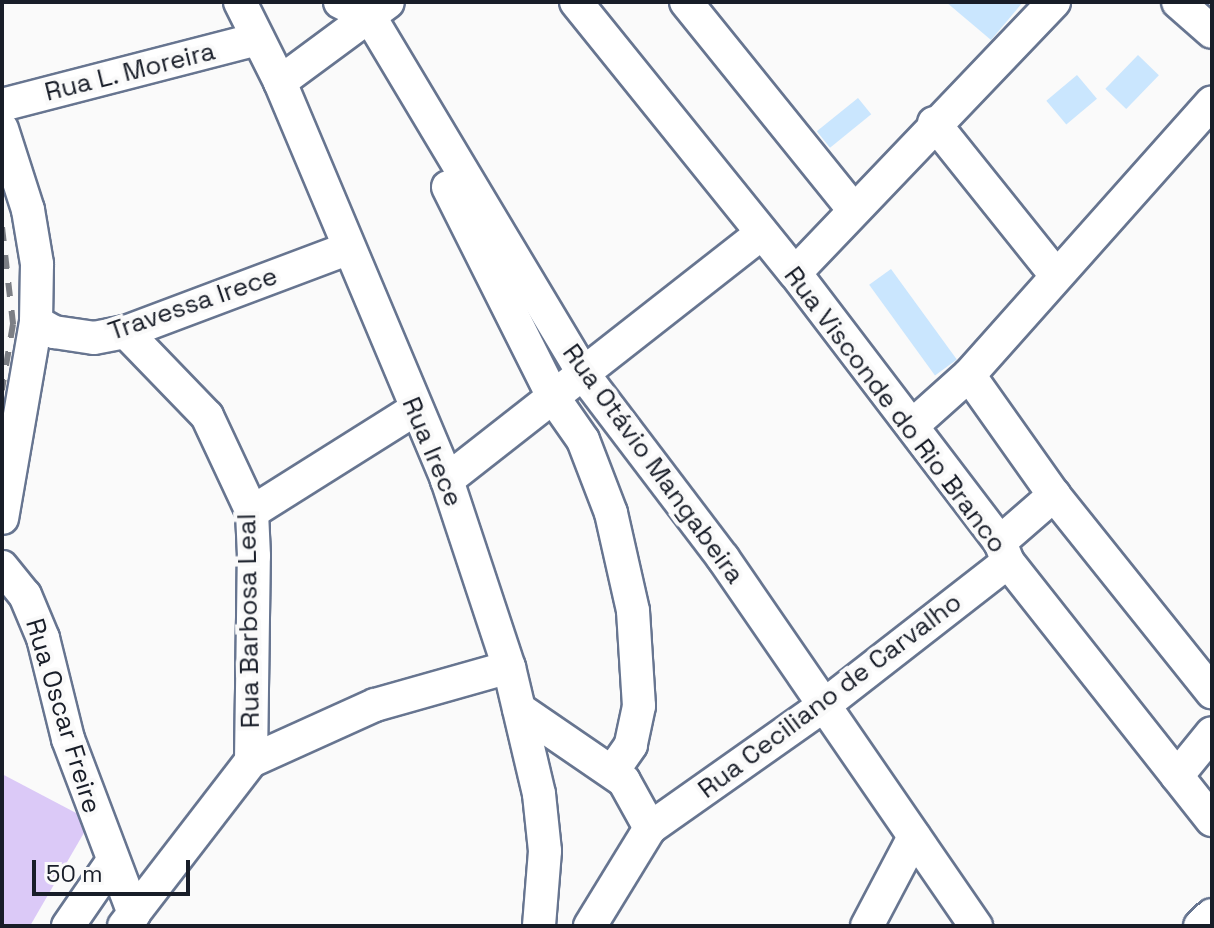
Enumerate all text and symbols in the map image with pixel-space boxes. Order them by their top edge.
street label: Rua L. Moreira [41,36,219,108]
street label: Travessa Irece [104,260,282,348]
street label: Rua Visconde do Rio Branco [777,261,1013,559]
street label: Rua Otávio Mangabeira [556,338,750,590]
street label: Rua Irece [395,393,469,511]
street label: Rua Barbosa Leal [232,513,266,729]
street label: Rua Ceciliano de Carvalho [692,587,968,805]
street label: Rua Oscar Freire [19,615,107,817]
scale bar [36,844,194,894]
text: 50 m [46,858,103,889]

